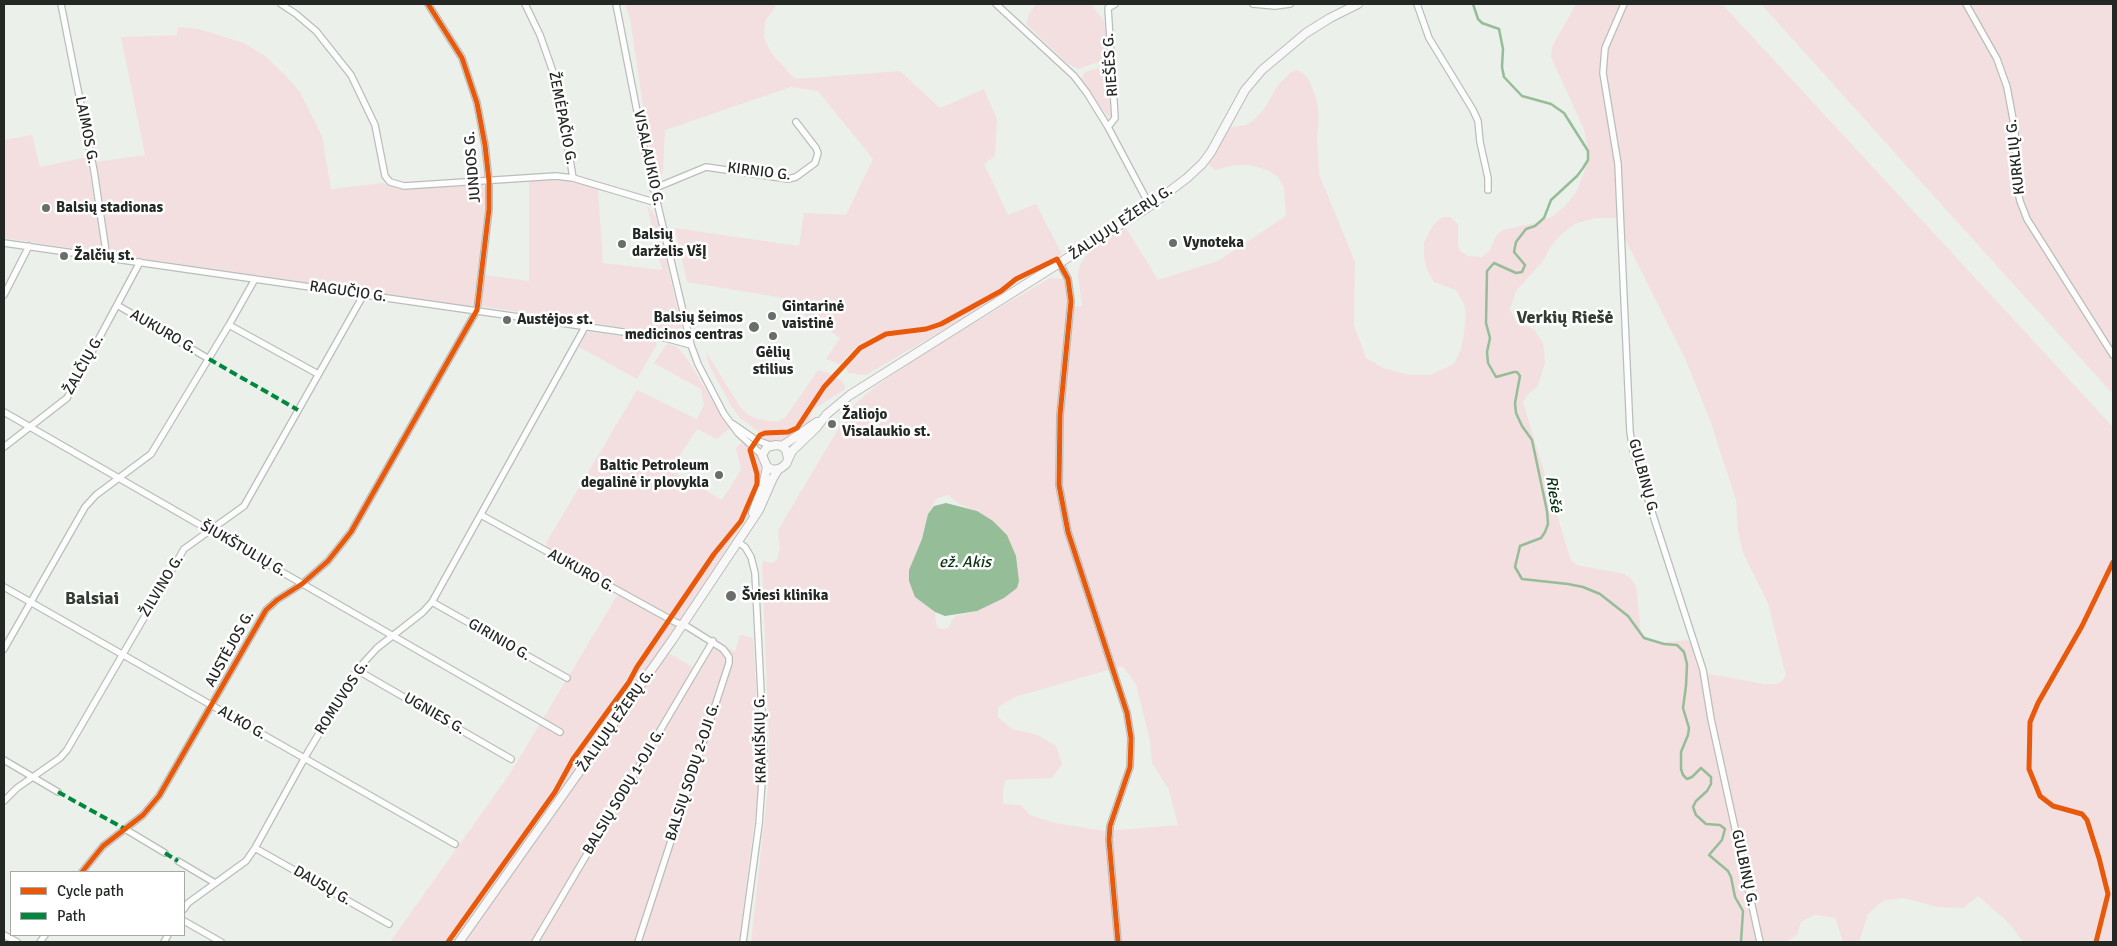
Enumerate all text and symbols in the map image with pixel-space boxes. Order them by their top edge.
street label: RIEŠĖS G. [1100,32,1122,98]
street label: ŽEMĖPAČIO G. [544,70,580,166]
street label: LAIMOS G. [71,95,101,165]
street label: VISALAUKIO G. [629,109,667,207]
street label: KURKLIŲ G. [2003,118,2029,196]
street label: JUNDOS G. [461,130,485,204]
street label: KIRNIO G. [726,159,792,185]
street label: ŽALIŲJŲ EŽERŲ G. [1066,182,1176,264]
place label: Balsių stadionas [56,199,163,217]
marker: Balsių stadionas [40,202,52,214]
place label: Balsių darželis VšĮ [632,226,707,261]
place label: Vynoteka [1183,234,1244,252]
marker: Vynoteka [1167,237,1179,249]
marker: Balsių darželis VšĮ [616,238,628,250]
place label: Žalčių st. [74,247,135,265]
marker: Žalčių st. [58,250,70,262]
street label: RAGUČIO G. [308,278,388,306]
place label: Gintarinė vaistinė [782,298,844,333]
street label: AUKURO G. [127,306,199,358]
district label: Verkių Riešė [1517,307,1613,329]
place label: Balsių šeimos medicinos centras [625,309,743,344]
marker: Gintarinė vaistinė [766,310,778,322]
place label: Austėjos st. [517,311,593,329]
marker: Austėjos st. [501,314,513,326]
marker: Balsių šeimos medicinos centras [747,320,761,334]
marker: Gėlių stilius [767,330,779,342]
street label: ŽALČIŲ G. [60,332,108,398]
place label: Gėlių stilius [753,344,793,379]
place label: Žaliojo Visalaukio st. [842,406,931,441]
marker: Žaliojo Visalaukio st. [826,418,838,430]
street label: GULBINŲ G. [1624,437,1662,517]
place label: Baltic Petroleum degalinė ir plovykla [581,457,709,492]
marker: Baltic Petroleum degalinė ir plovykla [713,469,725,481]
water label: Riešė [1541,474,1565,514]
street label: ŠIUKŠTULIŲ G. [197,517,289,581]
street label: AUKURO G. [545,545,617,597]
street label: ŽILVINO G. [136,552,188,620]
water label: ež. Akis [939,553,991,573]
place label: Šviesi klinika [742,587,828,605]
district label: Balsiai [65,588,119,610]
marker: Šviesi klinika [724,589,738,603]
street label: AUSTĖJOS G. [202,608,258,690]
street label: GIRINIO G. [465,615,533,665]
street label: ROMUVOS G. [312,658,372,738]
street label: ŽALIŲJŲ EŽERŲ G. [574,666,658,776]
street label: UGNIES G. [400,689,468,739]
street label: KRAKIŠKIŲ G. [751,694,771,784]
street label: BALSIŲ SODŲ 2-OJI G. [662,701,724,843]
street label: ALKO G. [215,702,269,744]
street label: BALSIŲ SODŲ 1-OJI G. [579,726,669,858]
street label: GULBINŲ G. [1727,828,1761,908]
street label: DAUSŲ G. [290,862,354,910]
legend [10,871,185,936]
text: Cycle path [57,882,124,900]
text: Path [57,907,86,925]

